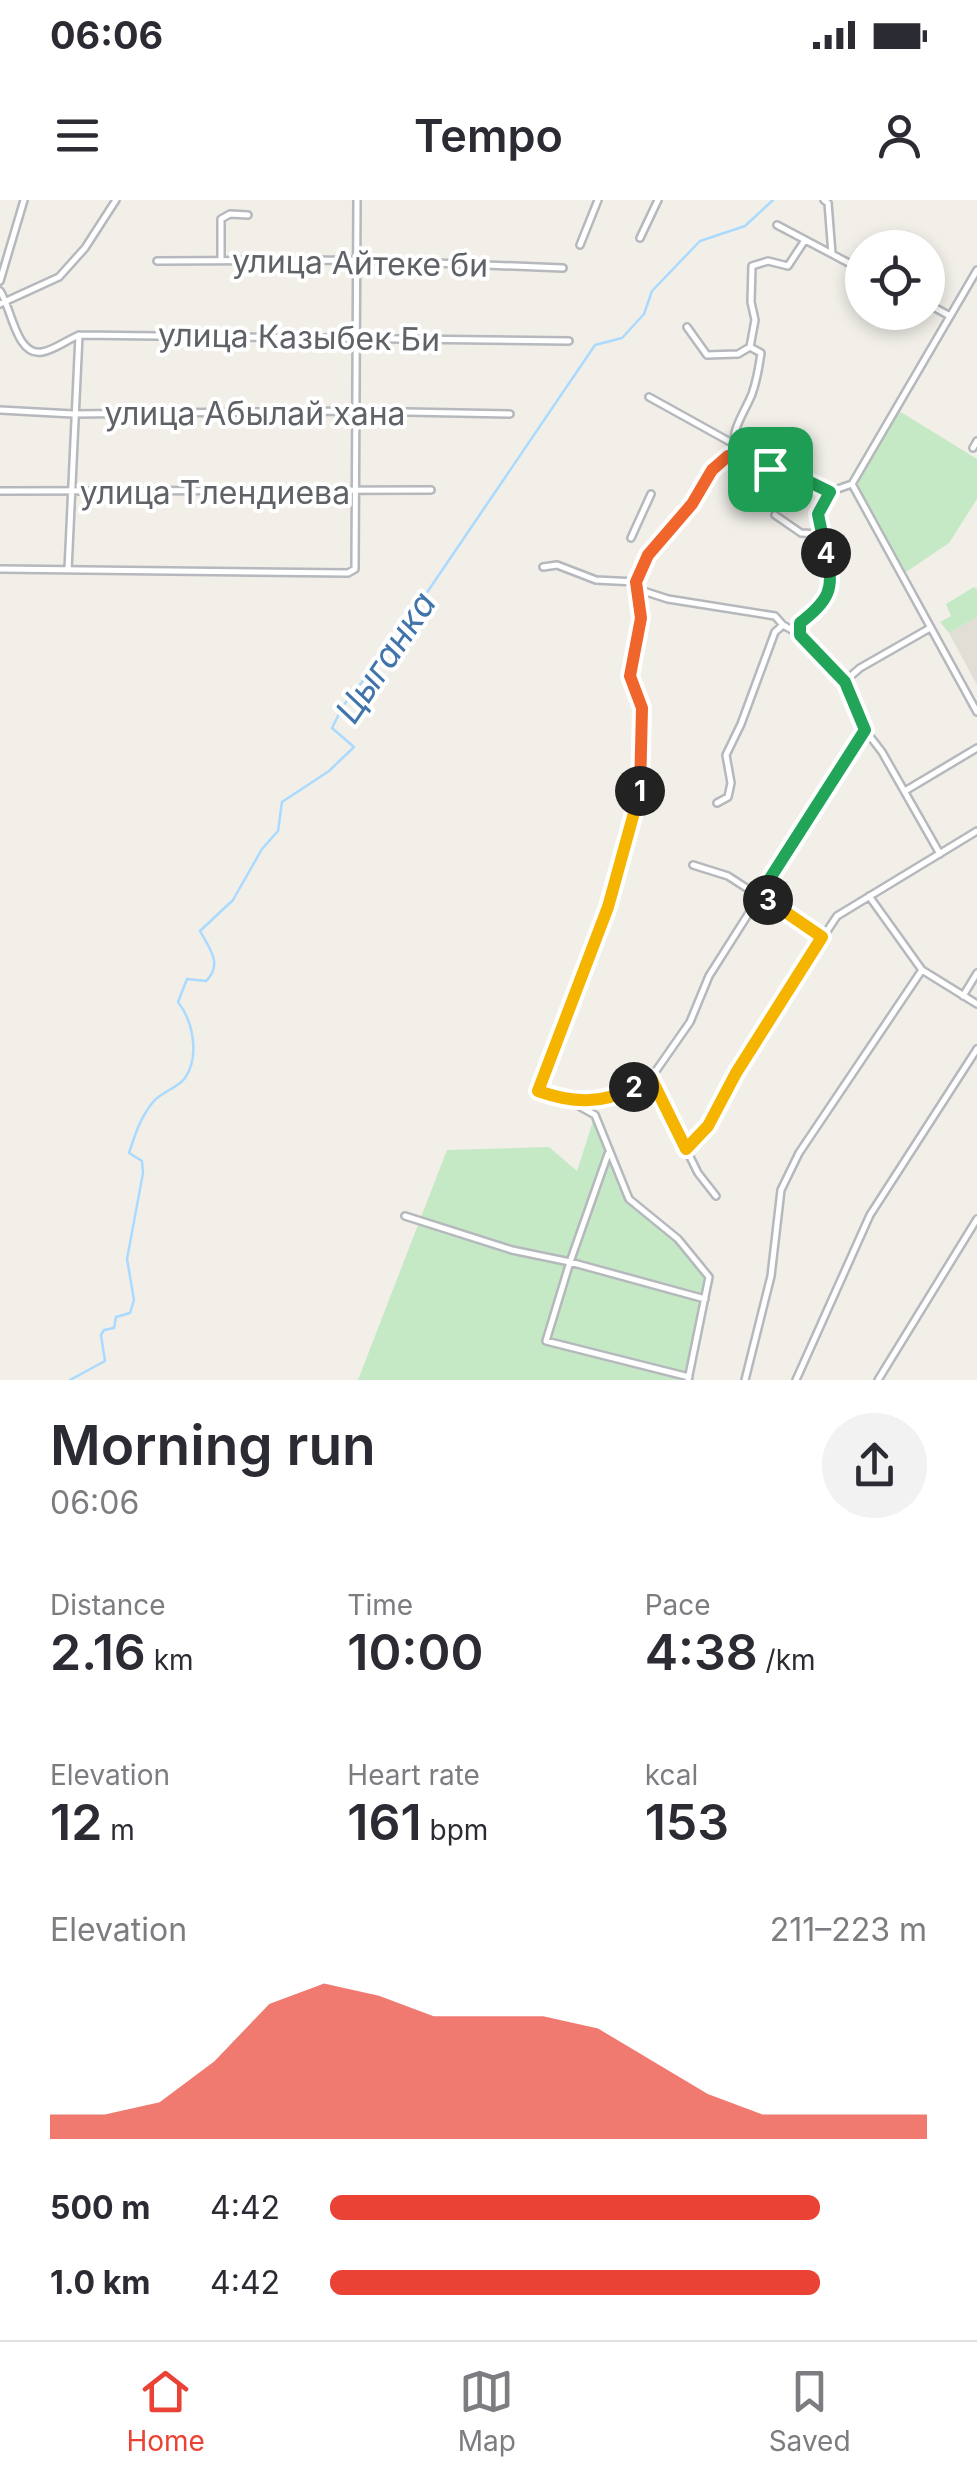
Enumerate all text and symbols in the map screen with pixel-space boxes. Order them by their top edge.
text: 06:06 [50,12,163,58]
icon: menu [50,108,105,163]
text: Tempo [414,108,563,163]
icon: person [872,108,927,163]
map controls [845,230,945,330]
button: locate [845,230,945,330]
street label: улица Айтеке би [232,241,488,285]
street label: улица Казыбек Би [158,315,440,359]
street label: улица Абылай хана [104,394,406,433]
pin [728,427,813,512]
icon: arrive [743,442,798,497]
street label: улица Тлендиева [80,473,350,512]
pin: 4 [801,528,851,578]
text: 4 [817,536,835,570]
water label: Цыганка [326,584,444,730]
pin: 1 [615,766,665,816]
text: 1 [634,774,646,808]
pin: 3 [743,875,793,925]
text: 3 [759,883,777,917]
pin: 2 [609,1062,659,1112]
text: 2 [625,1070,643,1104]
text: Morning run [50,1412,376,1478]
button: share [822,1413,927,1518]
text: 06:06 [50,1483,139,1522]
text: Distance [50,1588,166,1622]
text: Time [347,1588,413,1622]
text: Pace [645,1588,711,1622]
text: 2.16 [50,1622,146,1682]
text: 10:00 [347,1622,483,1682]
text: 4:38 [645,1622,758,1682]
text: km [146,1643,194,1677]
text: /km [758,1643,816,1677]
text: Elevation [50,1758,170,1792]
text: Heart rate [347,1758,480,1792]
text: kcal [645,1758,698,1792]
text: 12 [50,1792,102,1852]
text: 161 [347,1792,422,1852]
text: 153 [645,1792,729,1852]
text: m [102,1813,135,1847]
text: bpm [422,1813,488,1847]
text: Elevation [50,1910,187,1949]
text: 211–223 m [770,1910,927,1949]
text: 500 m [50,2188,150,2227]
text: 4:42 [210,2188,280,2227]
text: 1.0 km [50,2263,150,2302]
text: 4:42 [210,2263,280,2302]
tab: Home [126,2364,205,2458]
tab: Map [458,2364,516,2458]
tab: Saved [769,2364,851,2458]

